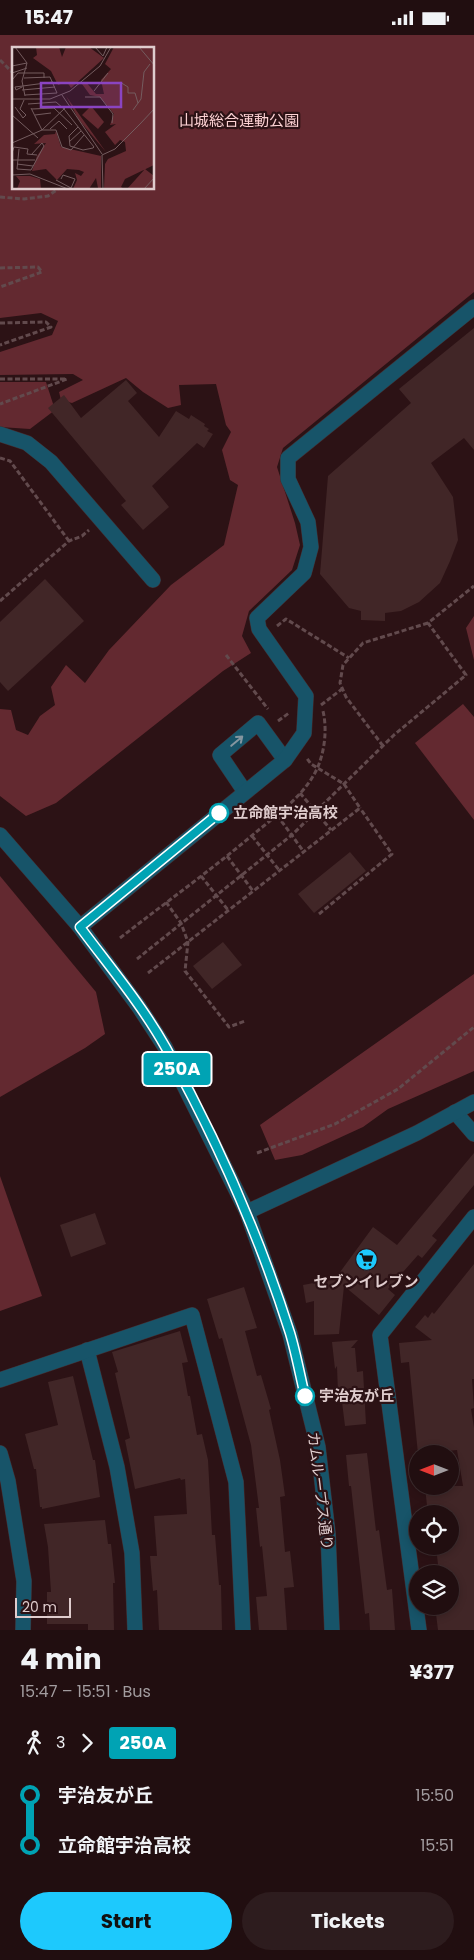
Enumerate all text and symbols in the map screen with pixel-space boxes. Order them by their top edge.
text: 15:47 [25,4,73,31]
inset map [12,47,155,190]
park label: 山城総合運動公園 [179,110,299,131]
one-way arrow [230,736,243,747]
place label: 立命館宇治高校 [233,802,338,823]
marker: 立命館宇治高校 [209,803,229,823]
line badge: 250A [142,1053,212,1085]
text: 250A [154,1056,200,1081]
supermarket icon: セブンイレブン [354,1247,378,1271]
place label: セブンイレブン [313,1271,419,1292]
place label: 宇治友が丘 [319,1385,394,1406]
marker: 宇治友が丘 [295,1386,315,1406]
street label: カムループス通り [303,1431,338,1551]
north arrow [409,1445,459,1495]
map controls [409,1445,459,1615]
button: locate [409,1505,459,1555]
button: layers [409,1565,459,1615]
scale bar [15,1595,71,1618]
text: 20 m [22,1597,57,1617]
text: 4 min [20,1640,102,1679]
text: ¥377 [409,1659,454,1686]
text: 15:47 – 15:51 · Bus [20,1680,151,1703]
icon: walk [20,1729,48,1757]
icon: forward [73,1729,101,1757]
text: 250A [119,1730,166,1755]
text: 3 [56,1731,65,1754]
text: 宇治友が丘 [58,1782,153,1809]
text: 15:50 [415,1784,454,1807]
text: 立命館宇治高校 [58,1832,191,1859]
text: 15:51 [420,1834,454,1857]
button: Start [20,1892,232,1950]
button: Tickets [242,1892,454,1950]

